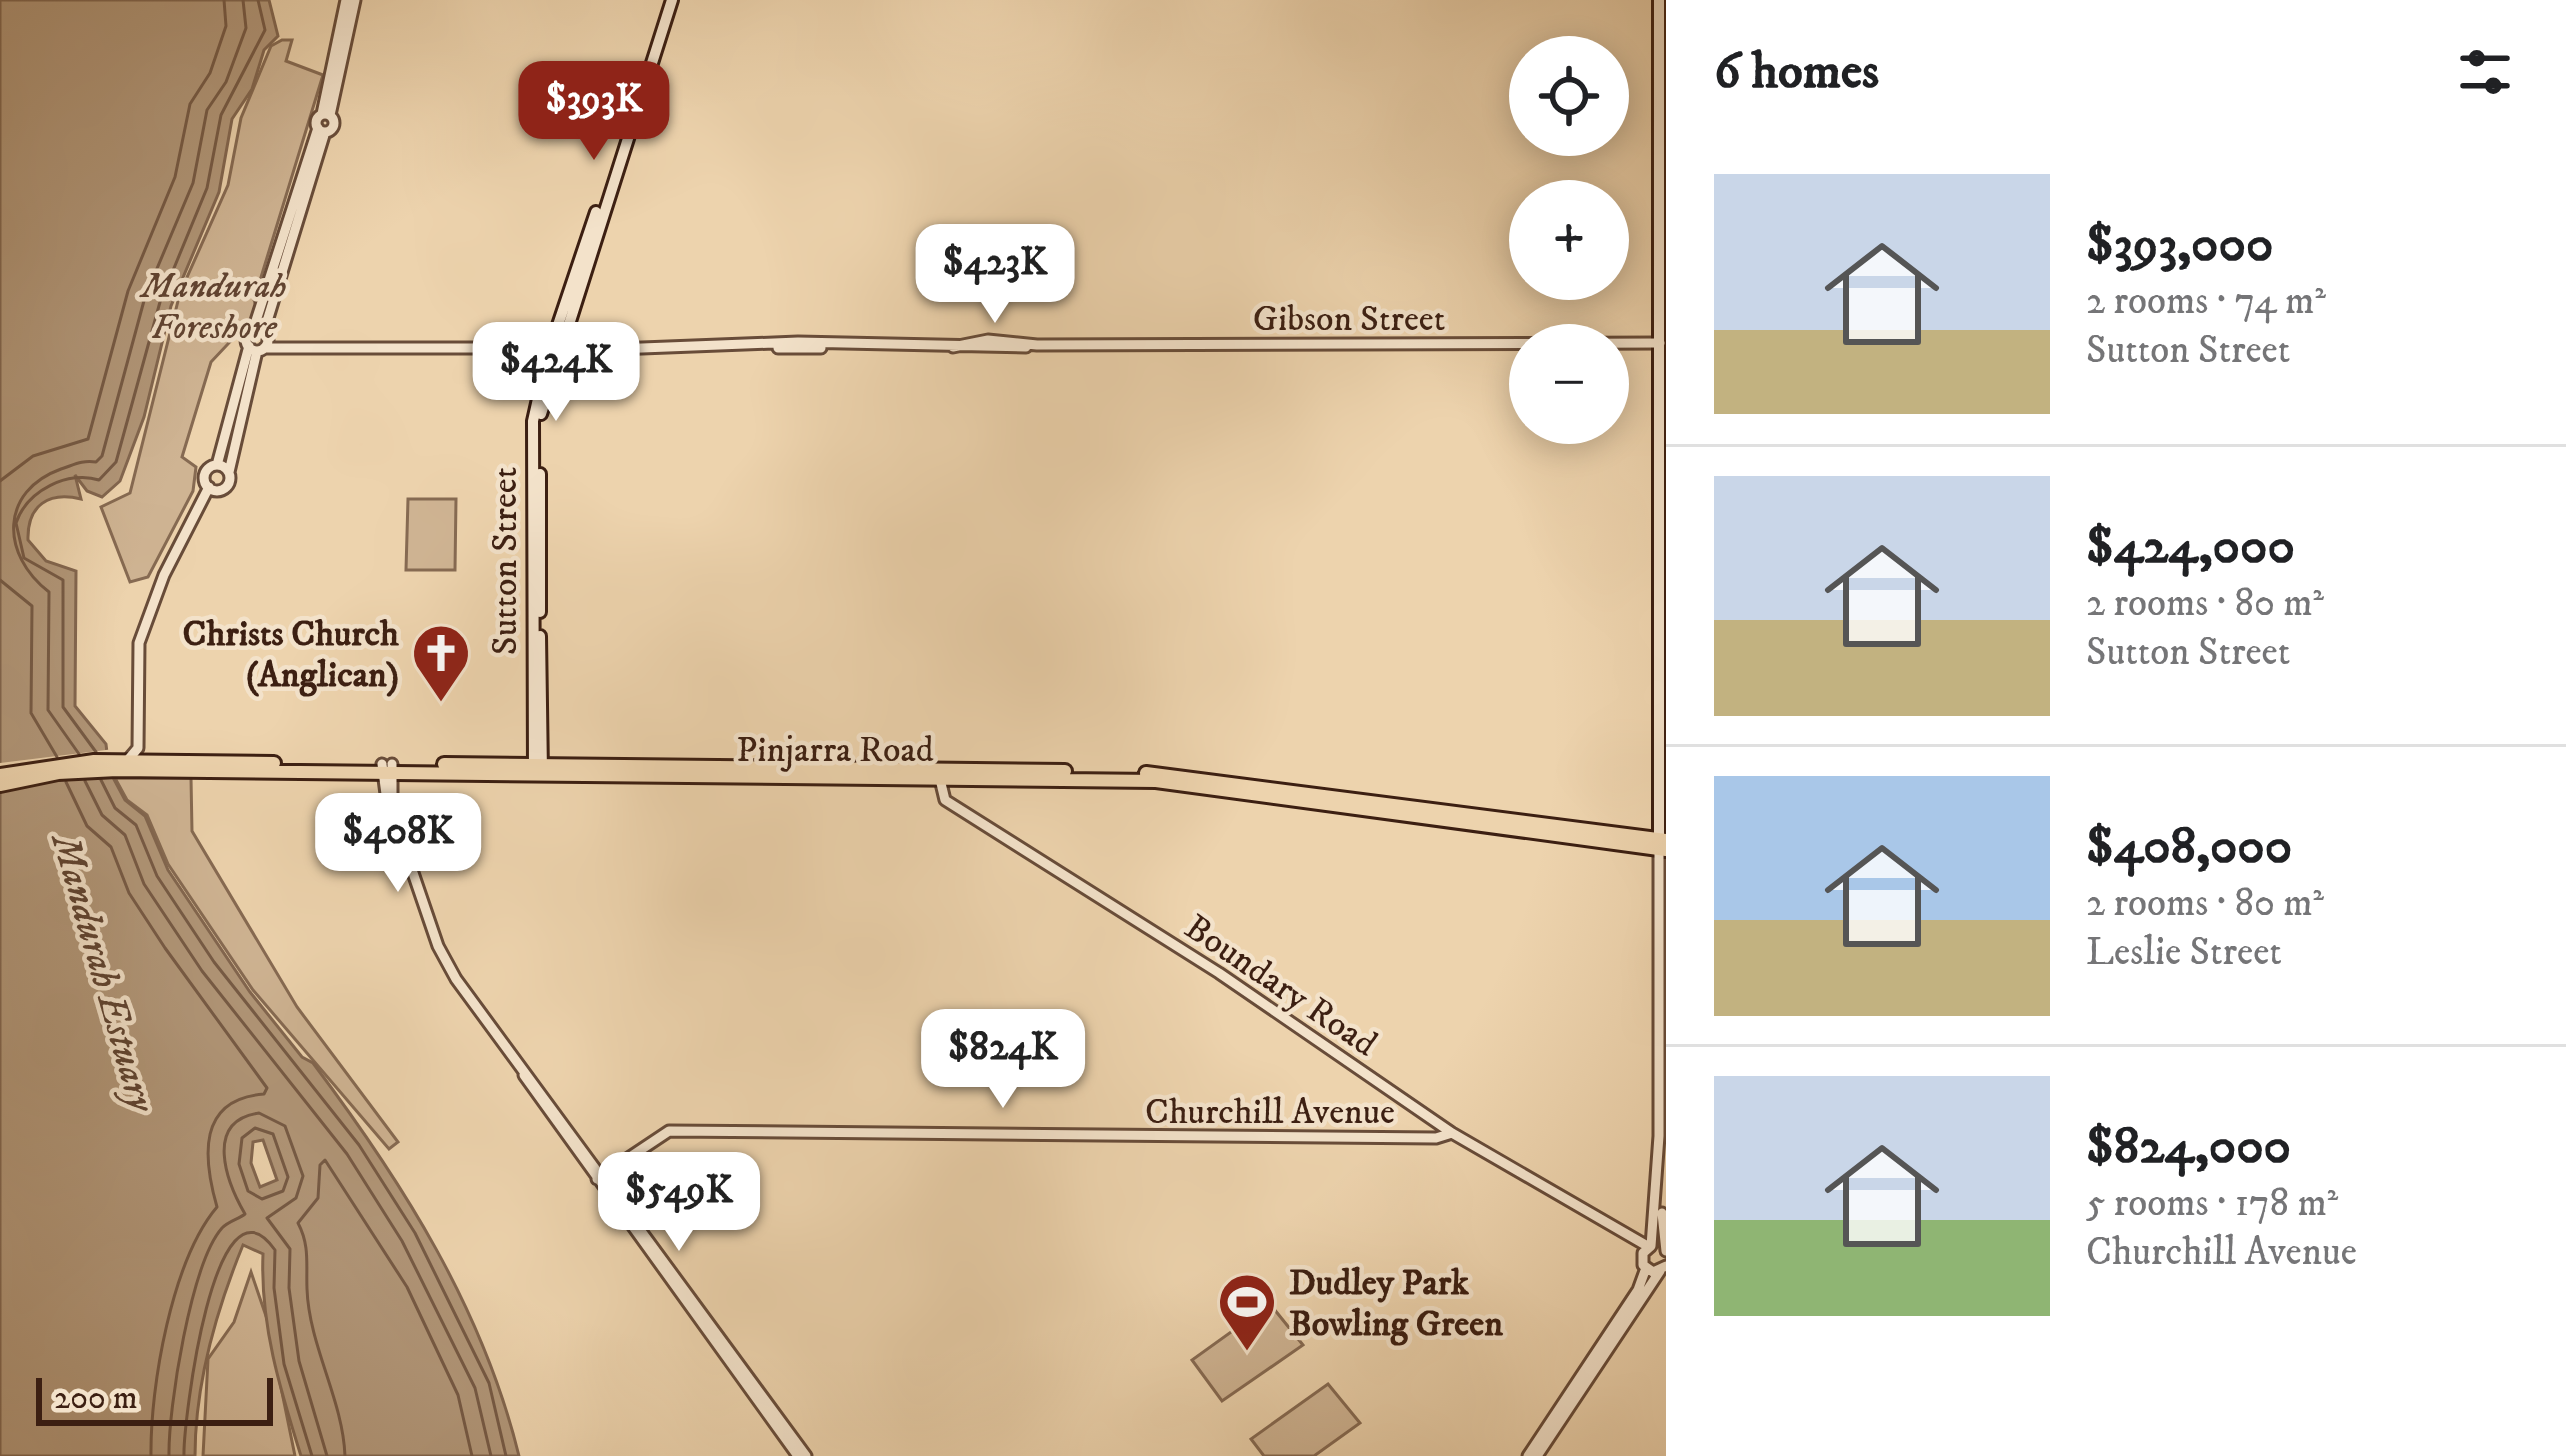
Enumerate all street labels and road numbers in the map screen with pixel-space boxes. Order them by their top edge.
street label: Gibson Street [1253,297,1445,342]
street label: Sutton Street [483,467,528,655]
street label: Pinjarra Road [736,728,934,773]
street label: Boundary Road [1176,905,1385,1067]
street label: Churchill Avenue [1145,1090,1395,1135]

